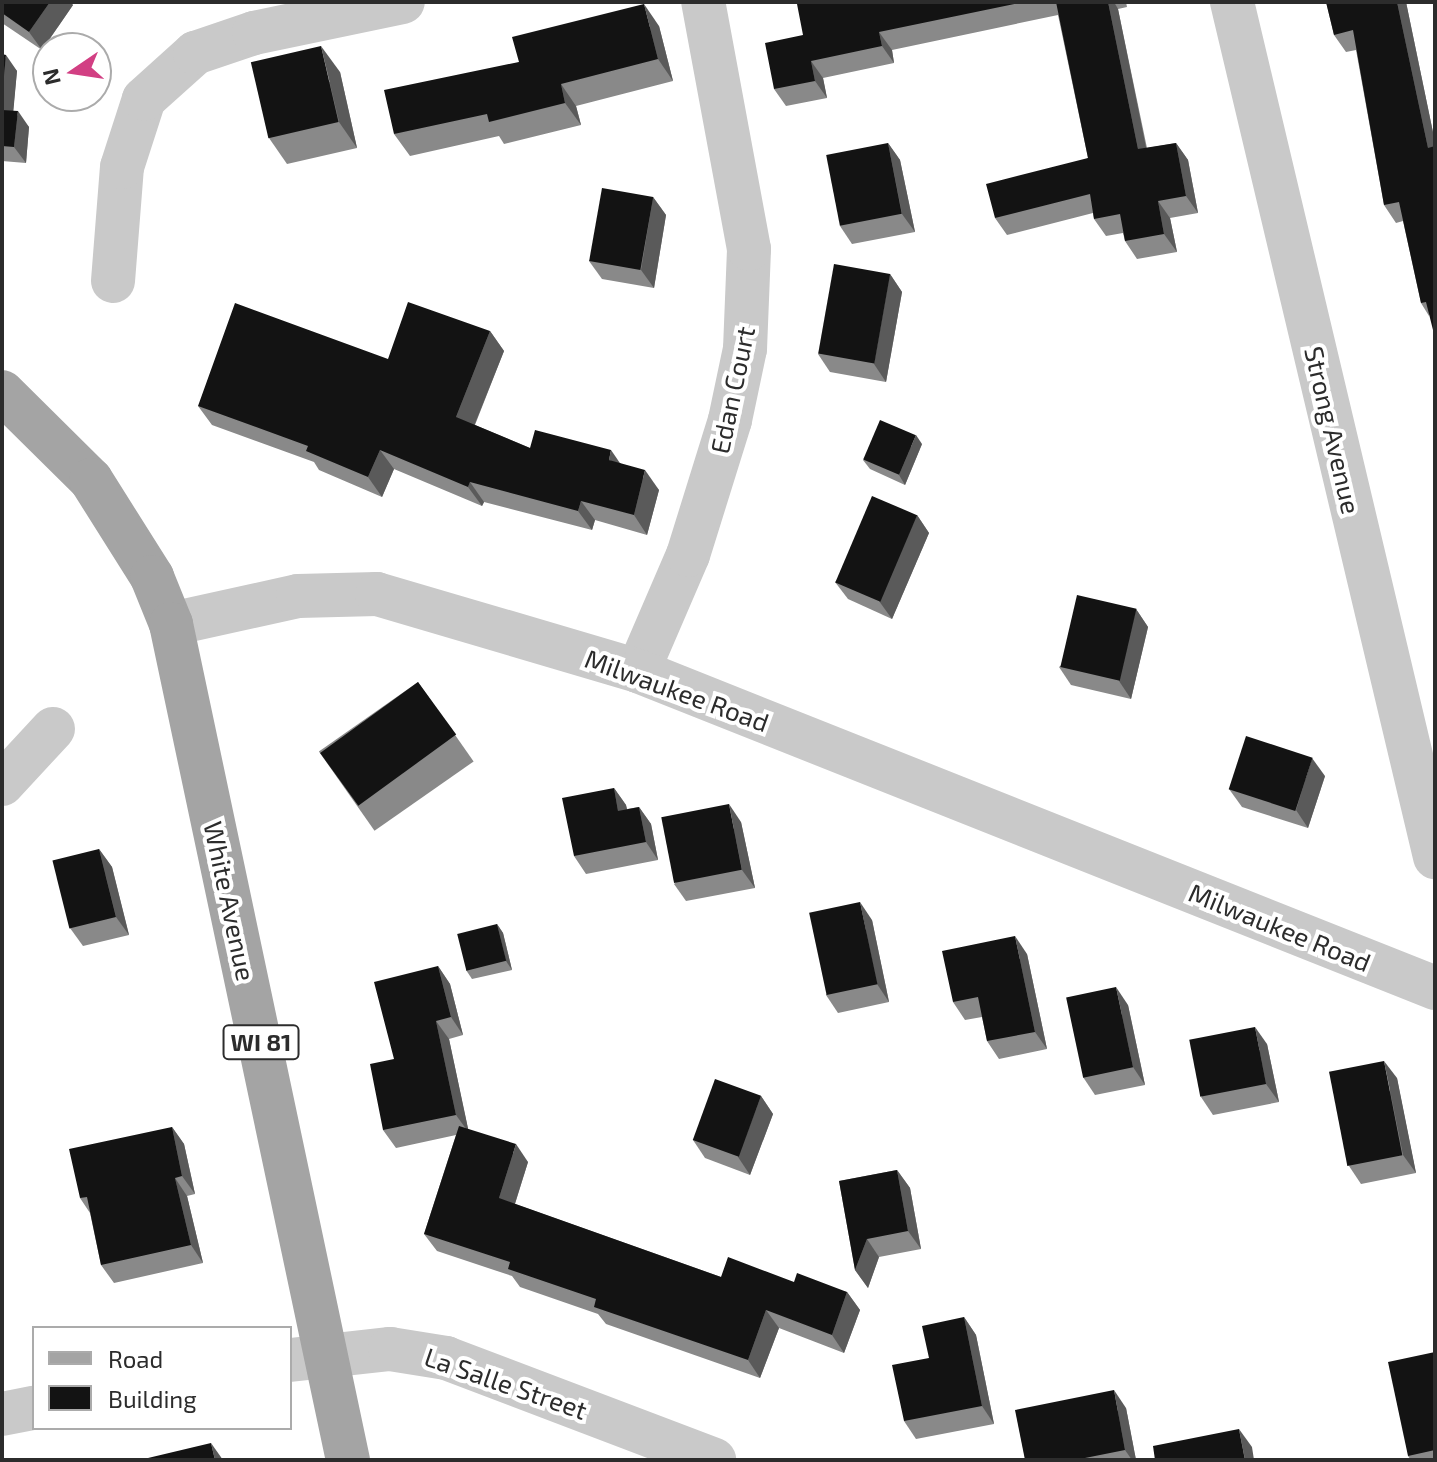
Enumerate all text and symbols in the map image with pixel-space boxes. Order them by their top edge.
north arrow [32,32,112,112]
text: N [36,66,65,88]
street label: Edan Court [703,323,761,457]
street label: Strong Avenue [1298,343,1368,517]
street label: Milwaukee Road [581,642,773,738]
street label: White Avenue [198,818,262,984]
street label: Milwaukee Road [1184,876,1376,978]
road number: WI 81 [221,1022,301,1062]
legend [32,1326,292,1430]
street label: La Salle Street [421,1341,591,1425]
text: Road [108,1344,163,1373]
text: Building [108,1384,197,1413]

